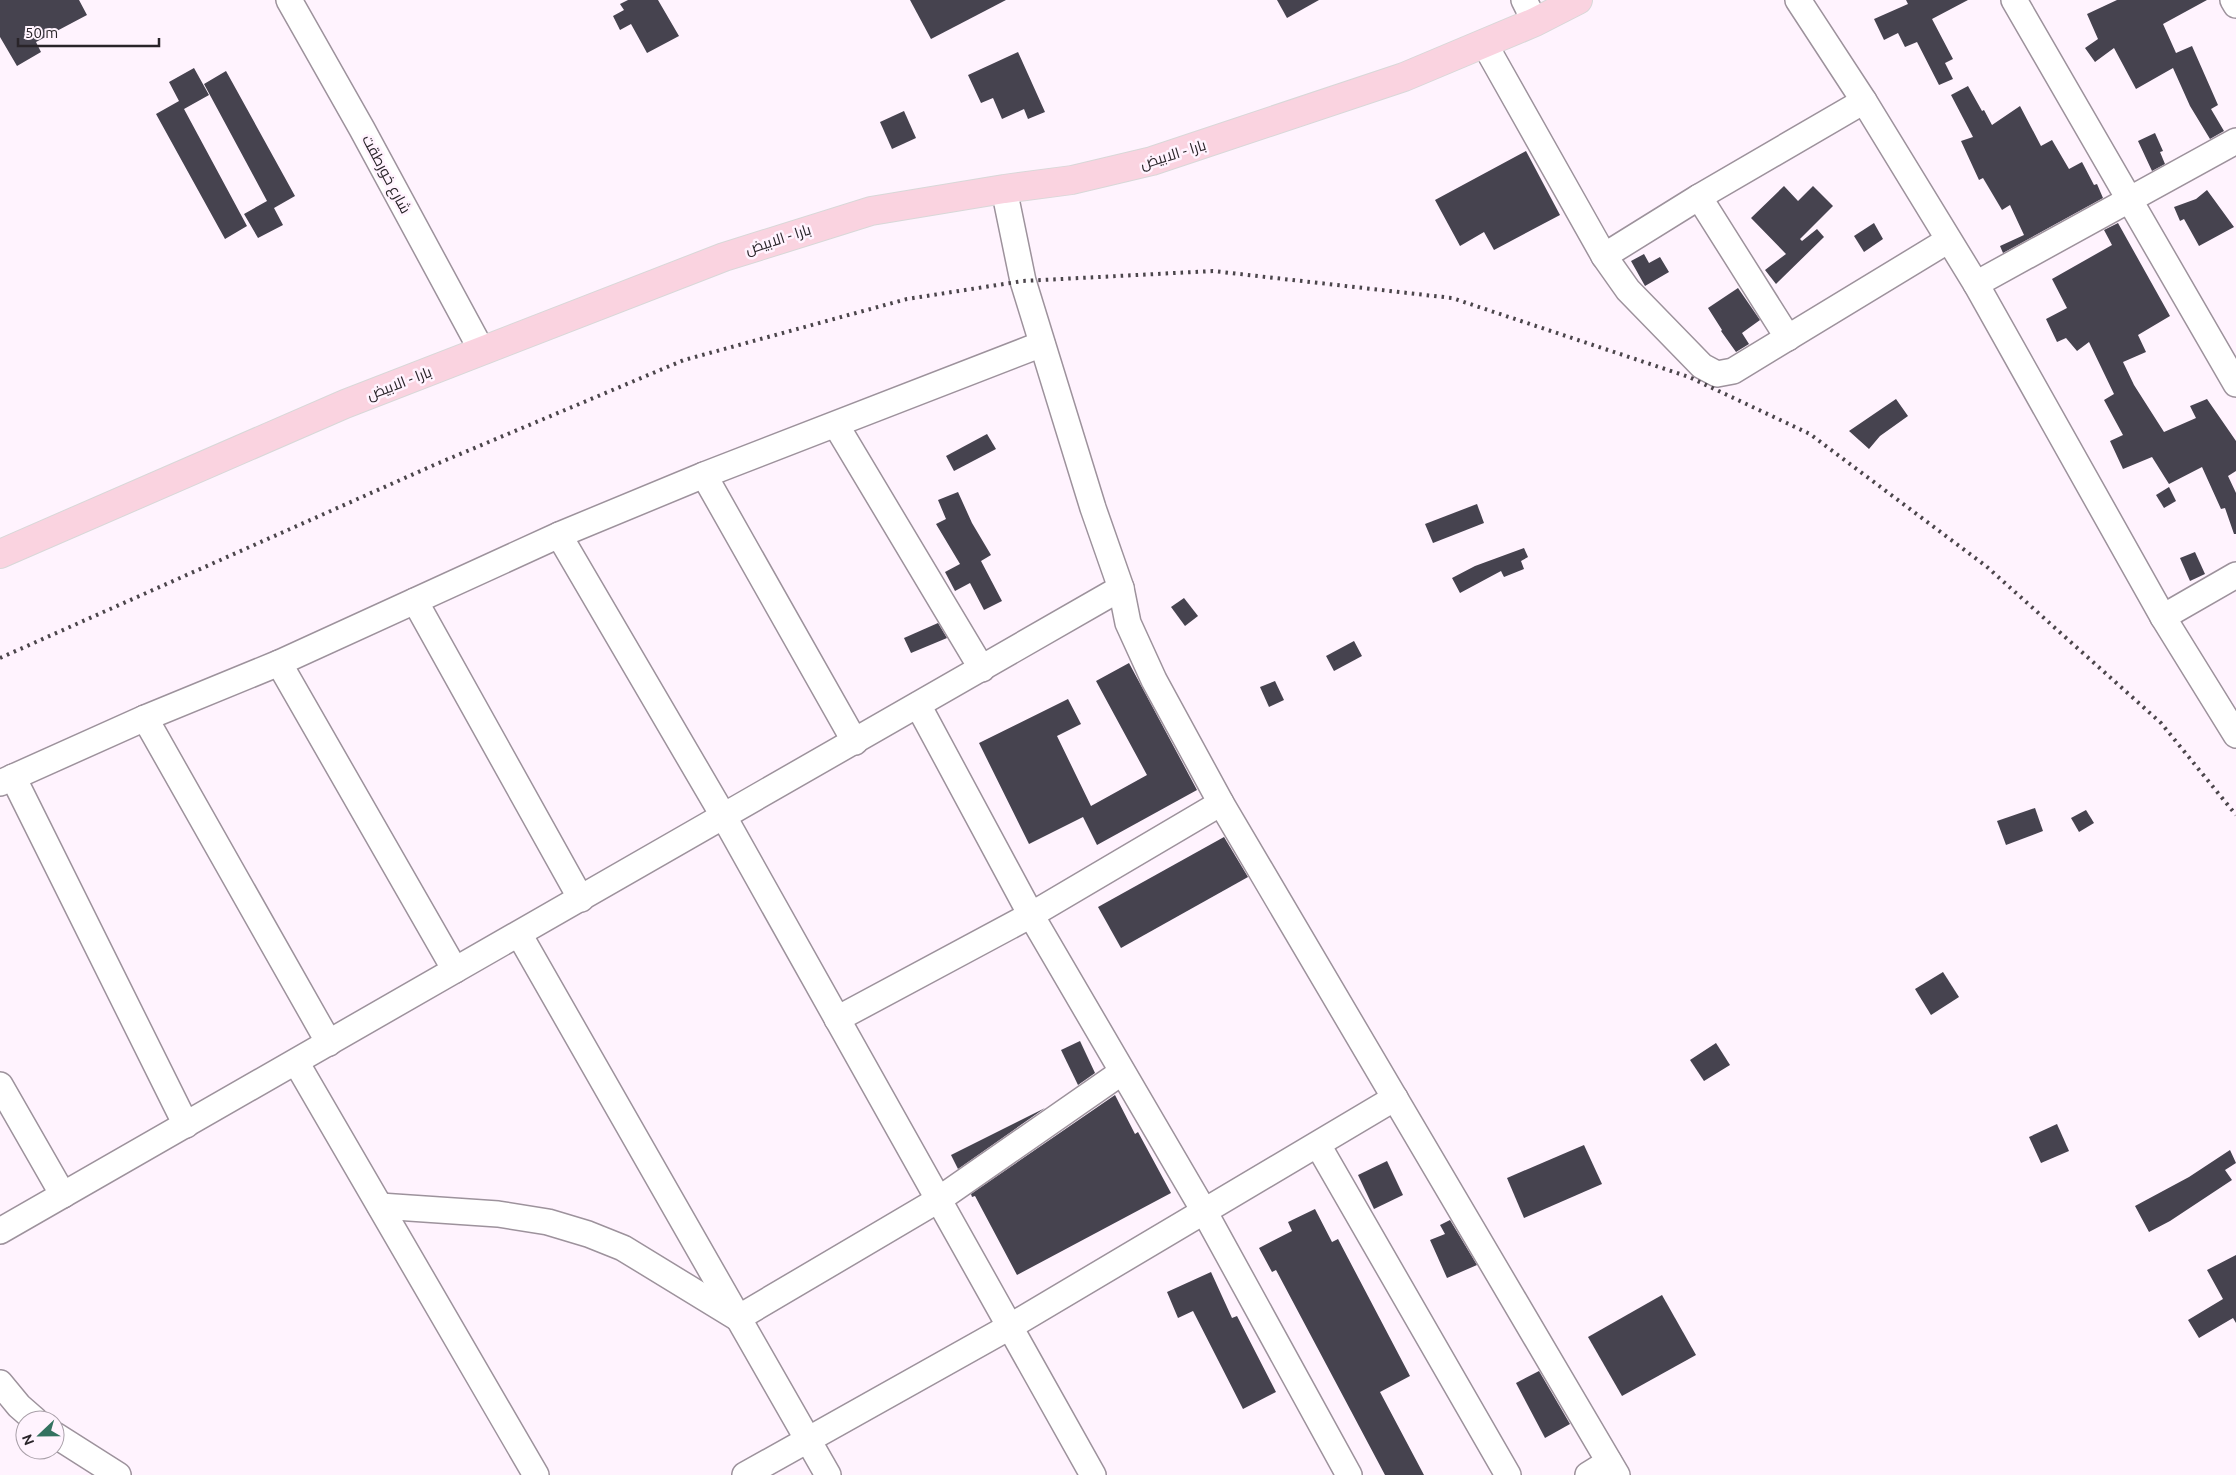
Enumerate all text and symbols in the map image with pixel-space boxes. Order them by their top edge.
scale bar [18,15,159,47]
text: 50 m [25,24,58,41]
street label: شارع خورطقت [357,132,415,218]
street label: بارا - الابيض [1138,136,1209,174]
street label: بارا - الابيض [743,220,814,260]
street label: بارا - الابيض [364,363,435,405]
north arrow [15,1410,65,1460]
text: N [19,1432,37,1448]

